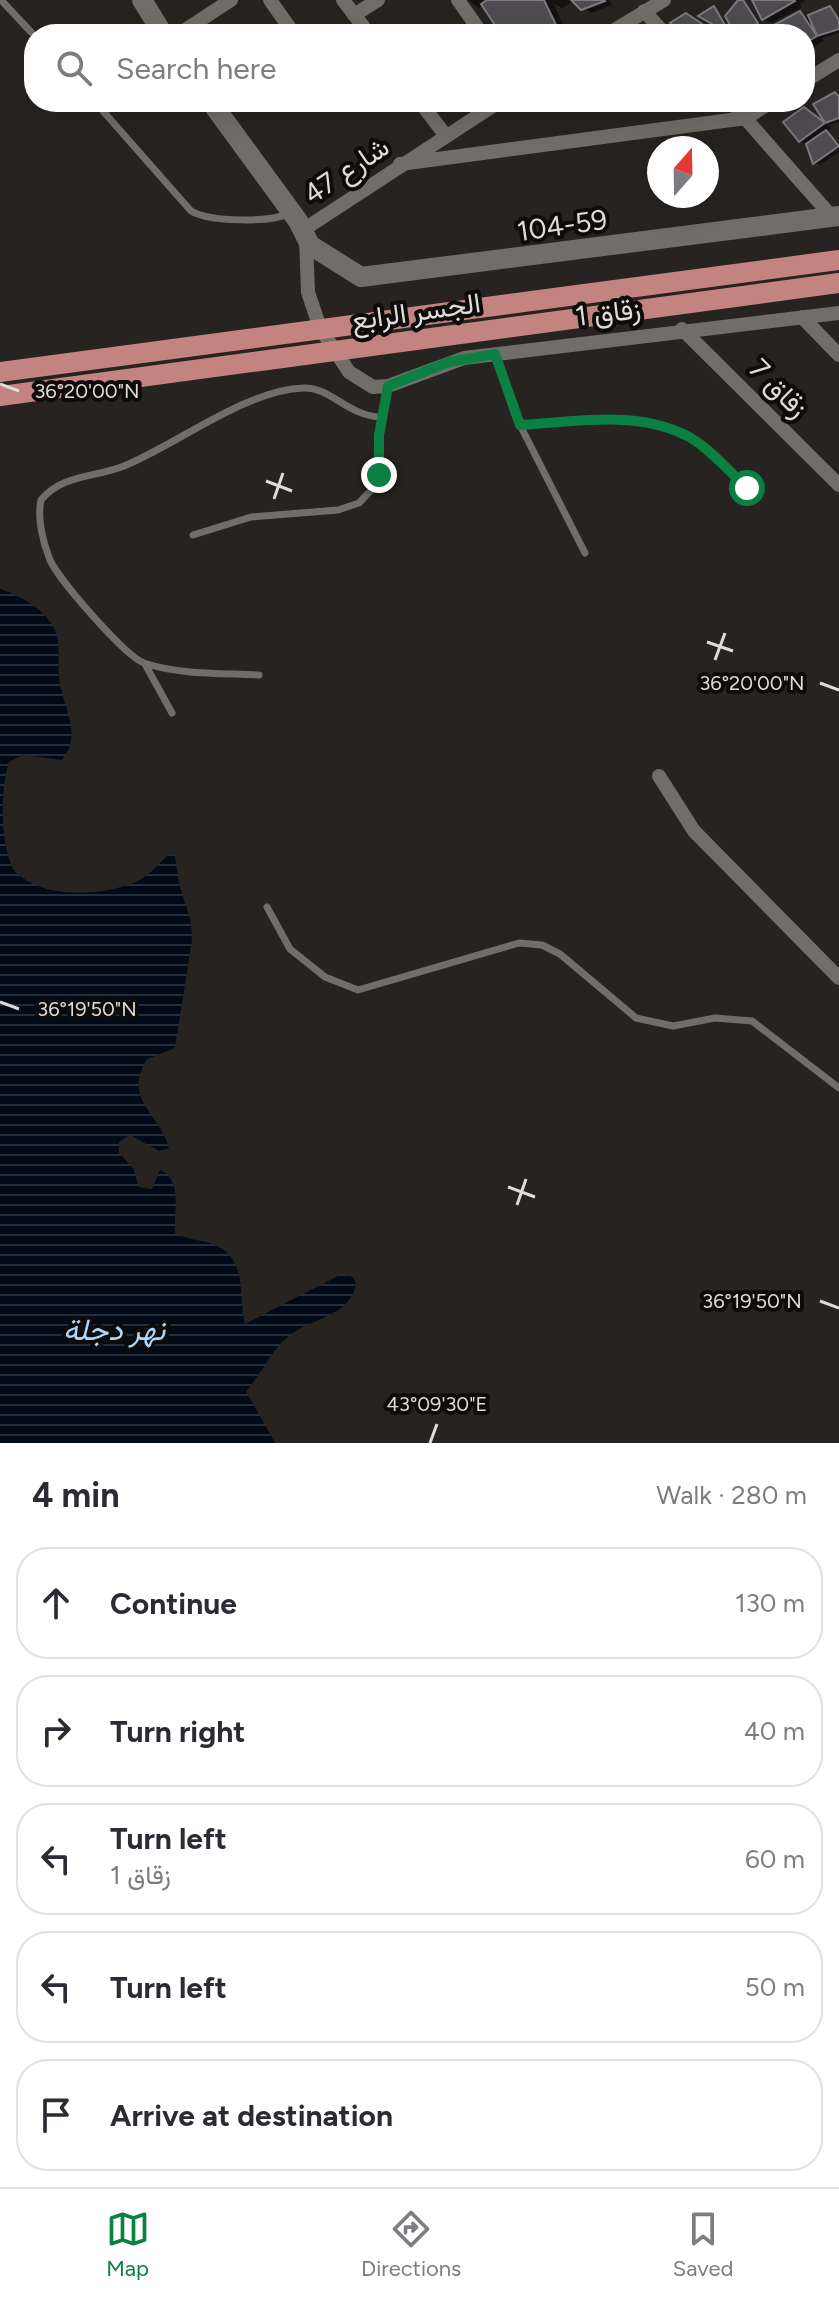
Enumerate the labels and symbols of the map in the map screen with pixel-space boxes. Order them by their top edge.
street label: شارع 47 [297,129,396,213]
north arrow [647,136,719,208]
street label: 104-59 [515,202,609,248]
street label: الجسر الرابع [349,285,483,340]
street label: زقاق 1 [573,291,643,334]
street label: زقاق 7 [742,352,815,425]
text: 36°20'00"N [34,379,140,403]
route end [361,457,397,493]
route start [729,470,765,506]
text: 36°20'00"N [699,671,805,695]
text: 36°19'50"N [37,997,137,1021]
text: 36°19'50"N [702,1289,802,1313]
water label: نهر دجلة [63,1311,166,1348]
text: 43°09'30"E [387,1392,487,1416]

